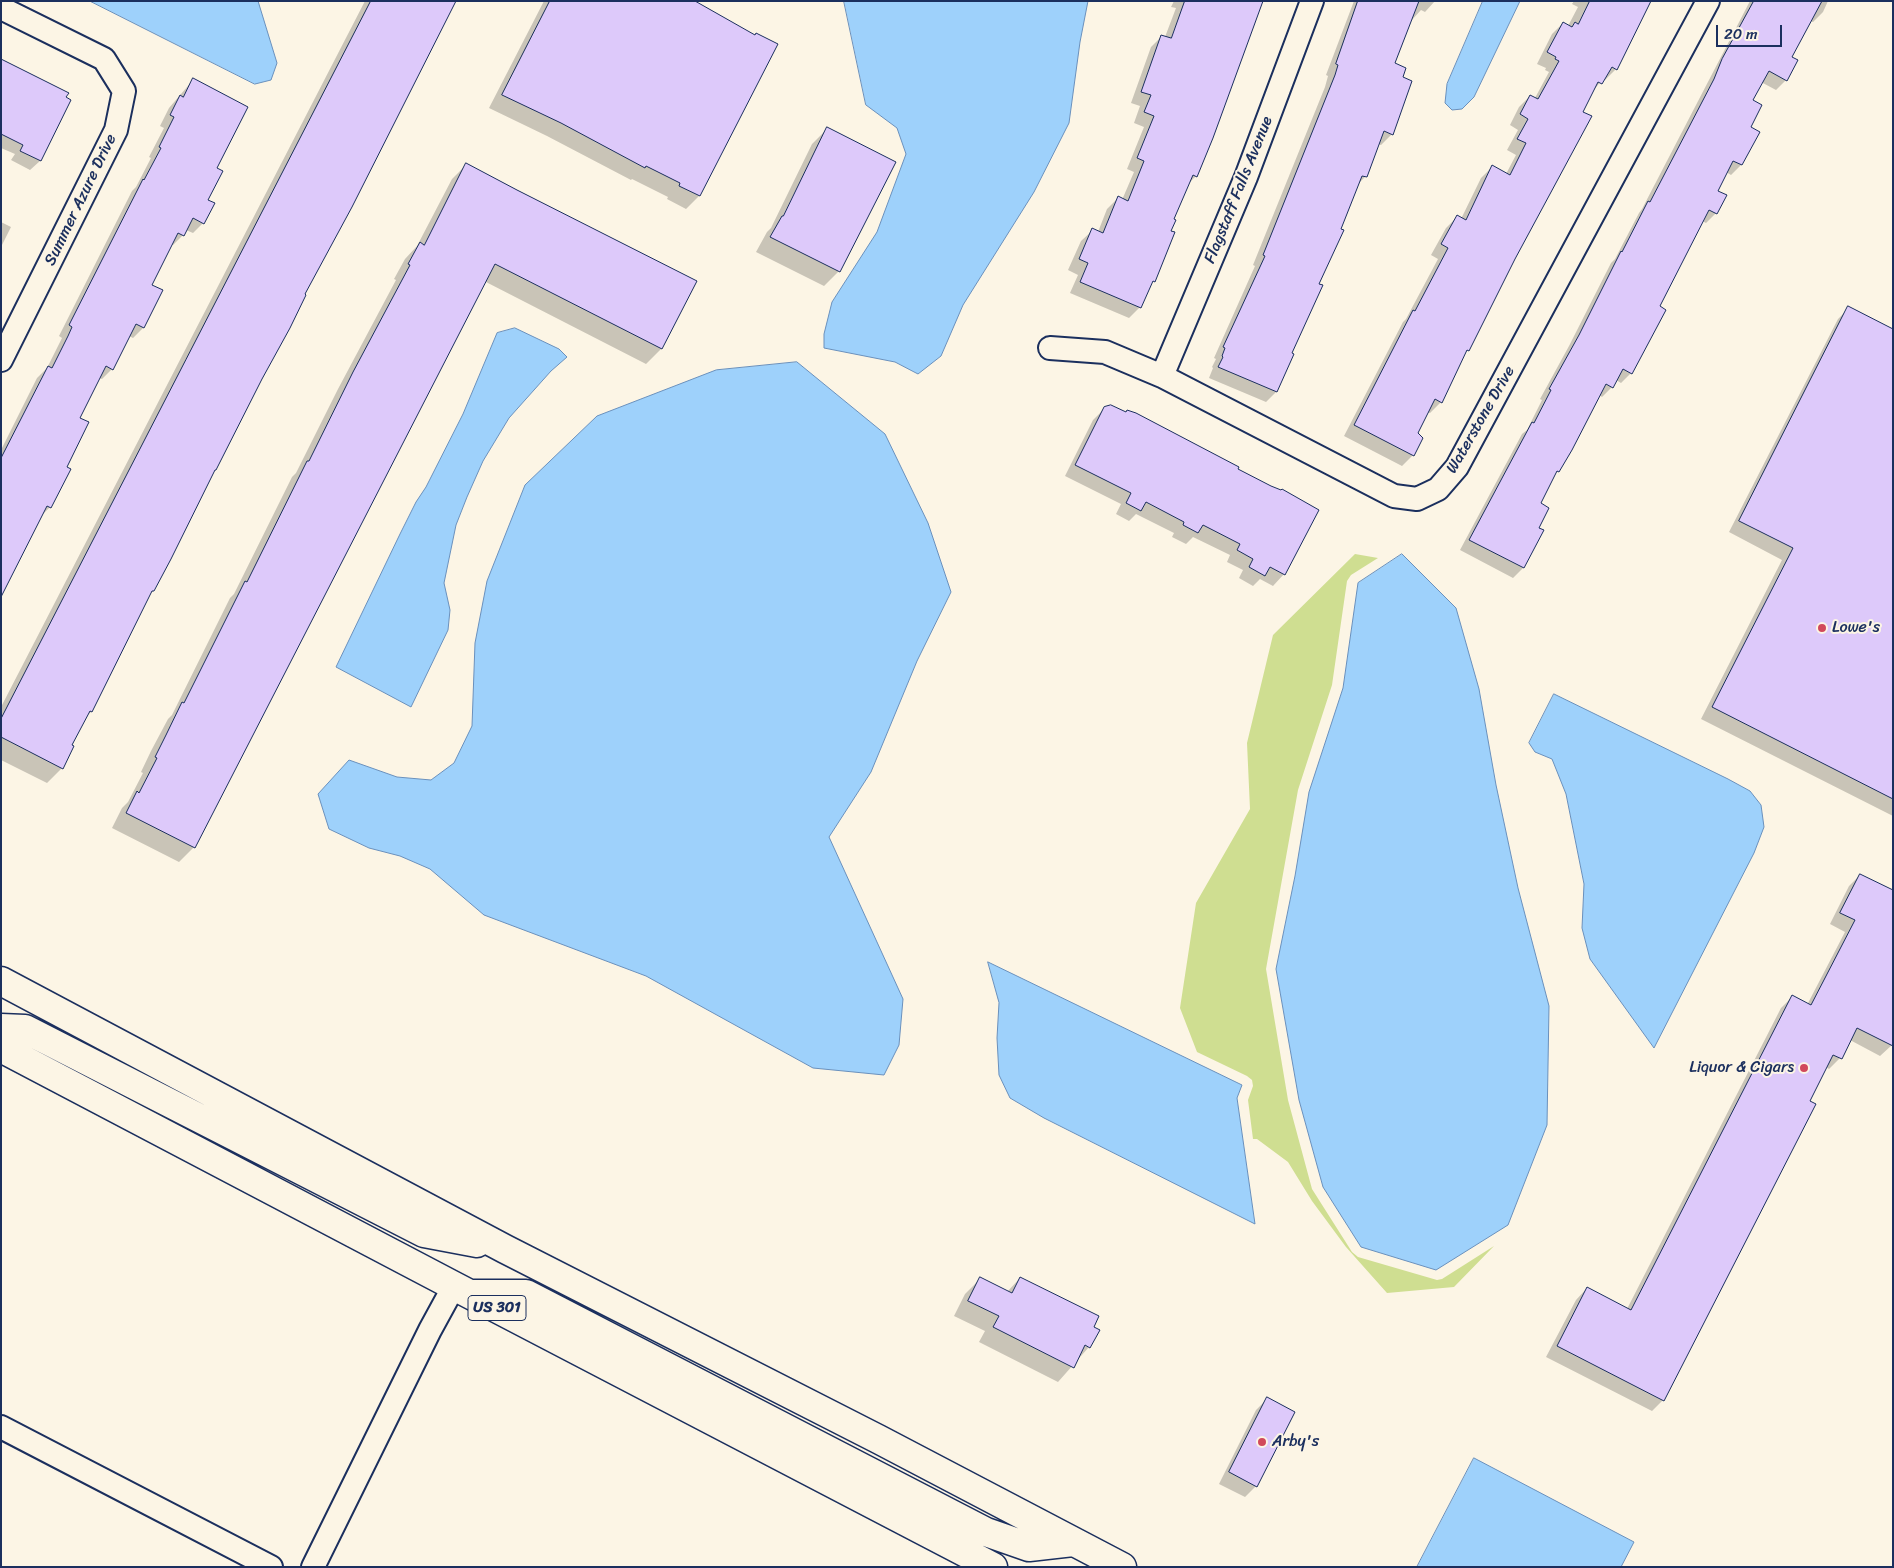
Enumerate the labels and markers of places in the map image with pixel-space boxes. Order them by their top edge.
place label: Lowe's [1832,618,1880,638]
marker: Lowe's [1816,622,1828,634]
place label: Liquor & Cigars [1689,1058,1794,1078]
marker: Liquor & Cigars [1798,1062,1810,1074]
place label: Arby's [1272,1432,1319,1452]
marker: Arby's [1256,1436,1268,1448]

